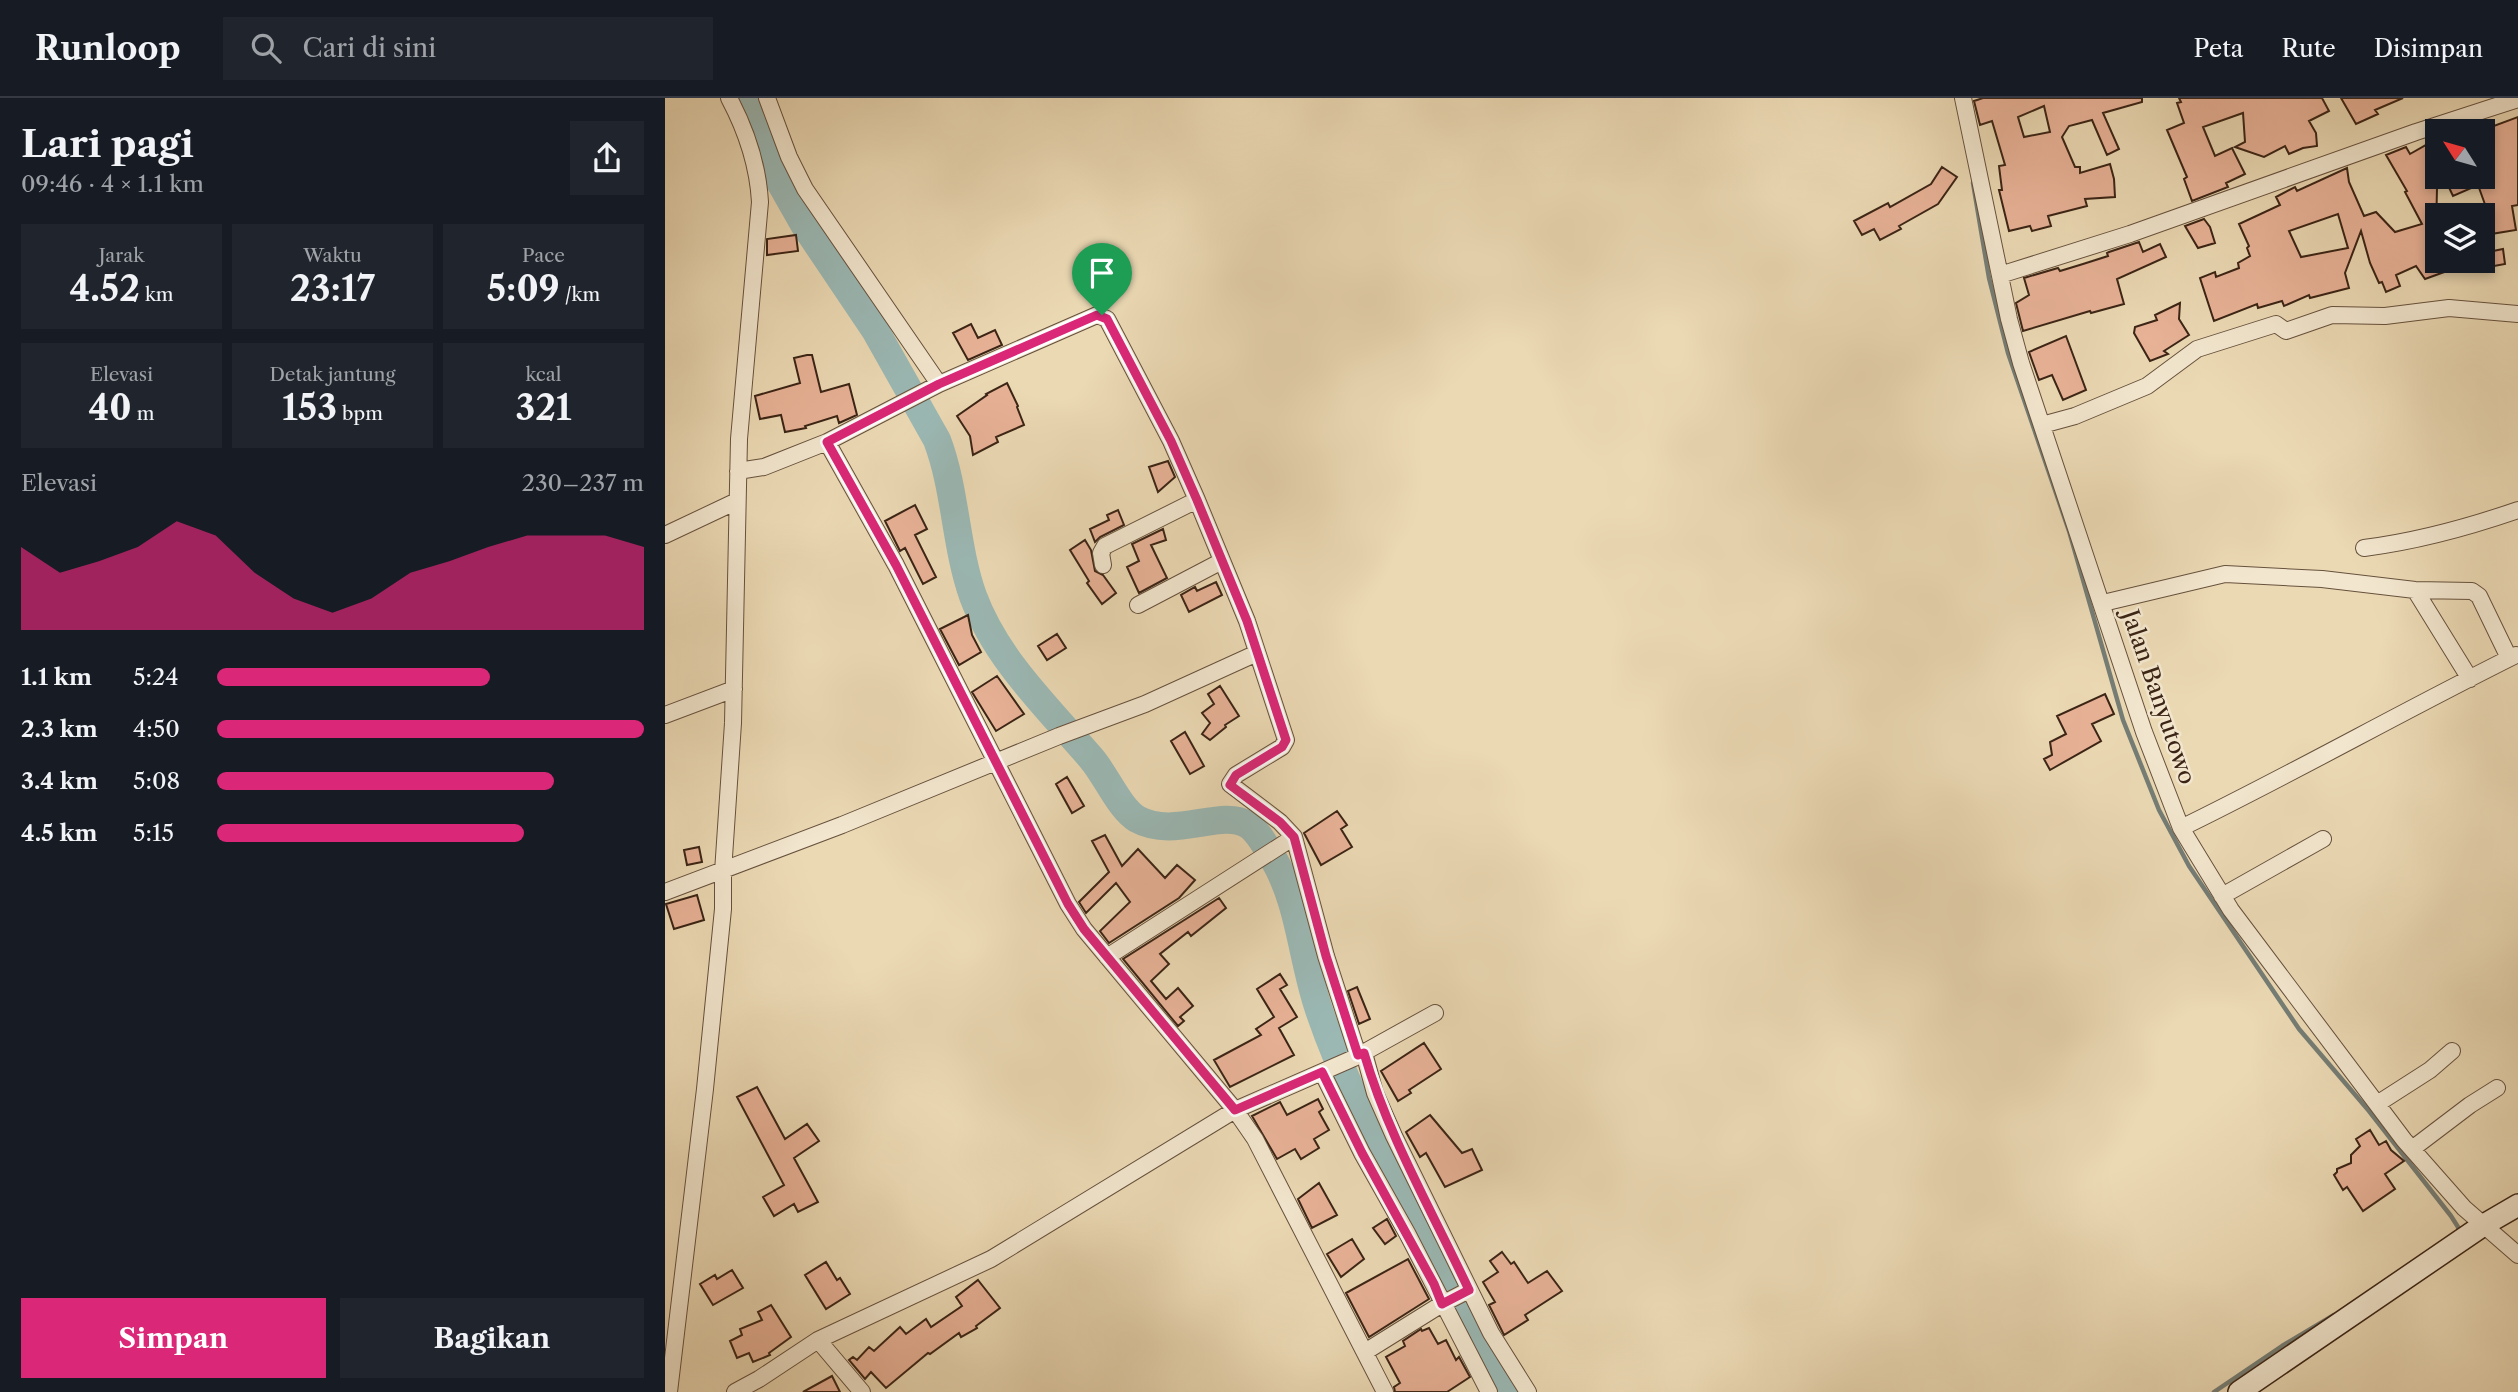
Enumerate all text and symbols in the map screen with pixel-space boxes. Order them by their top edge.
search box [223,17,713,80]
text: Runloop [35,28,181,69]
icon: search [247,29,285,67]
text: Cari di sini [303,32,436,64]
text: Peta [2194,34,2243,63]
text: Rute [2281,34,2336,63]
text: Disimpan [2374,34,2483,63]
north arrow [2425,119,2495,189]
map controls [2425,119,2495,273]
text: Lari pagi [21,120,194,167]
button: share [570,121,644,195]
text: 09:46 · 4 × 1.1 km [21,170,204,198]
button: layers [2425,203,2495,273]
pin [1072,243,1132,315]
text: Jarak [99,244,144,267]
text: Waktu [303,244,362,267]
text: Pace [522,244,565,267]
icon: arrive [1083,254,1121,292]
text: 4.52 [69,267,140,310]
text: 23:17 [290,267,375,310]
text: 5:09 [487,267,560,310]
text: km [140,283,174,306]
text: /km [560,283,600,306]
text: Elevasi [90,363,153,386]
text: Detak jantung [269,363,396,386]
text: kcal [526,363,561,386]
text: 40 [89,386,132,429]
text: 153 [282,386,337,429]
text: 321 [515,386,572,429]
text: m [132,402,154,425]
text: bpm [337,402,383,425]
text: Elevasi [21,469,97,497]
text: 230–237 m [522,469,644,497]
street label: Jalan Banyutowo [2115,603,2202,788]
text: 1.1 km [21,663,92,691]
text: 5:24 [133,663,178,691]
text: 2.3 km [21,715,98,743]
text: 4:50 [133,715,180,743]
text: 3.4 km [21,767,98,795]
text: 5:08 [133,767,180,795]
text: 4.5 km [21,819,98,847]
text: 5:15 [133,819,174,847]
button: Simpan [21,1298,326,1378]
button: Bagikan [340,1298,644,1378]

